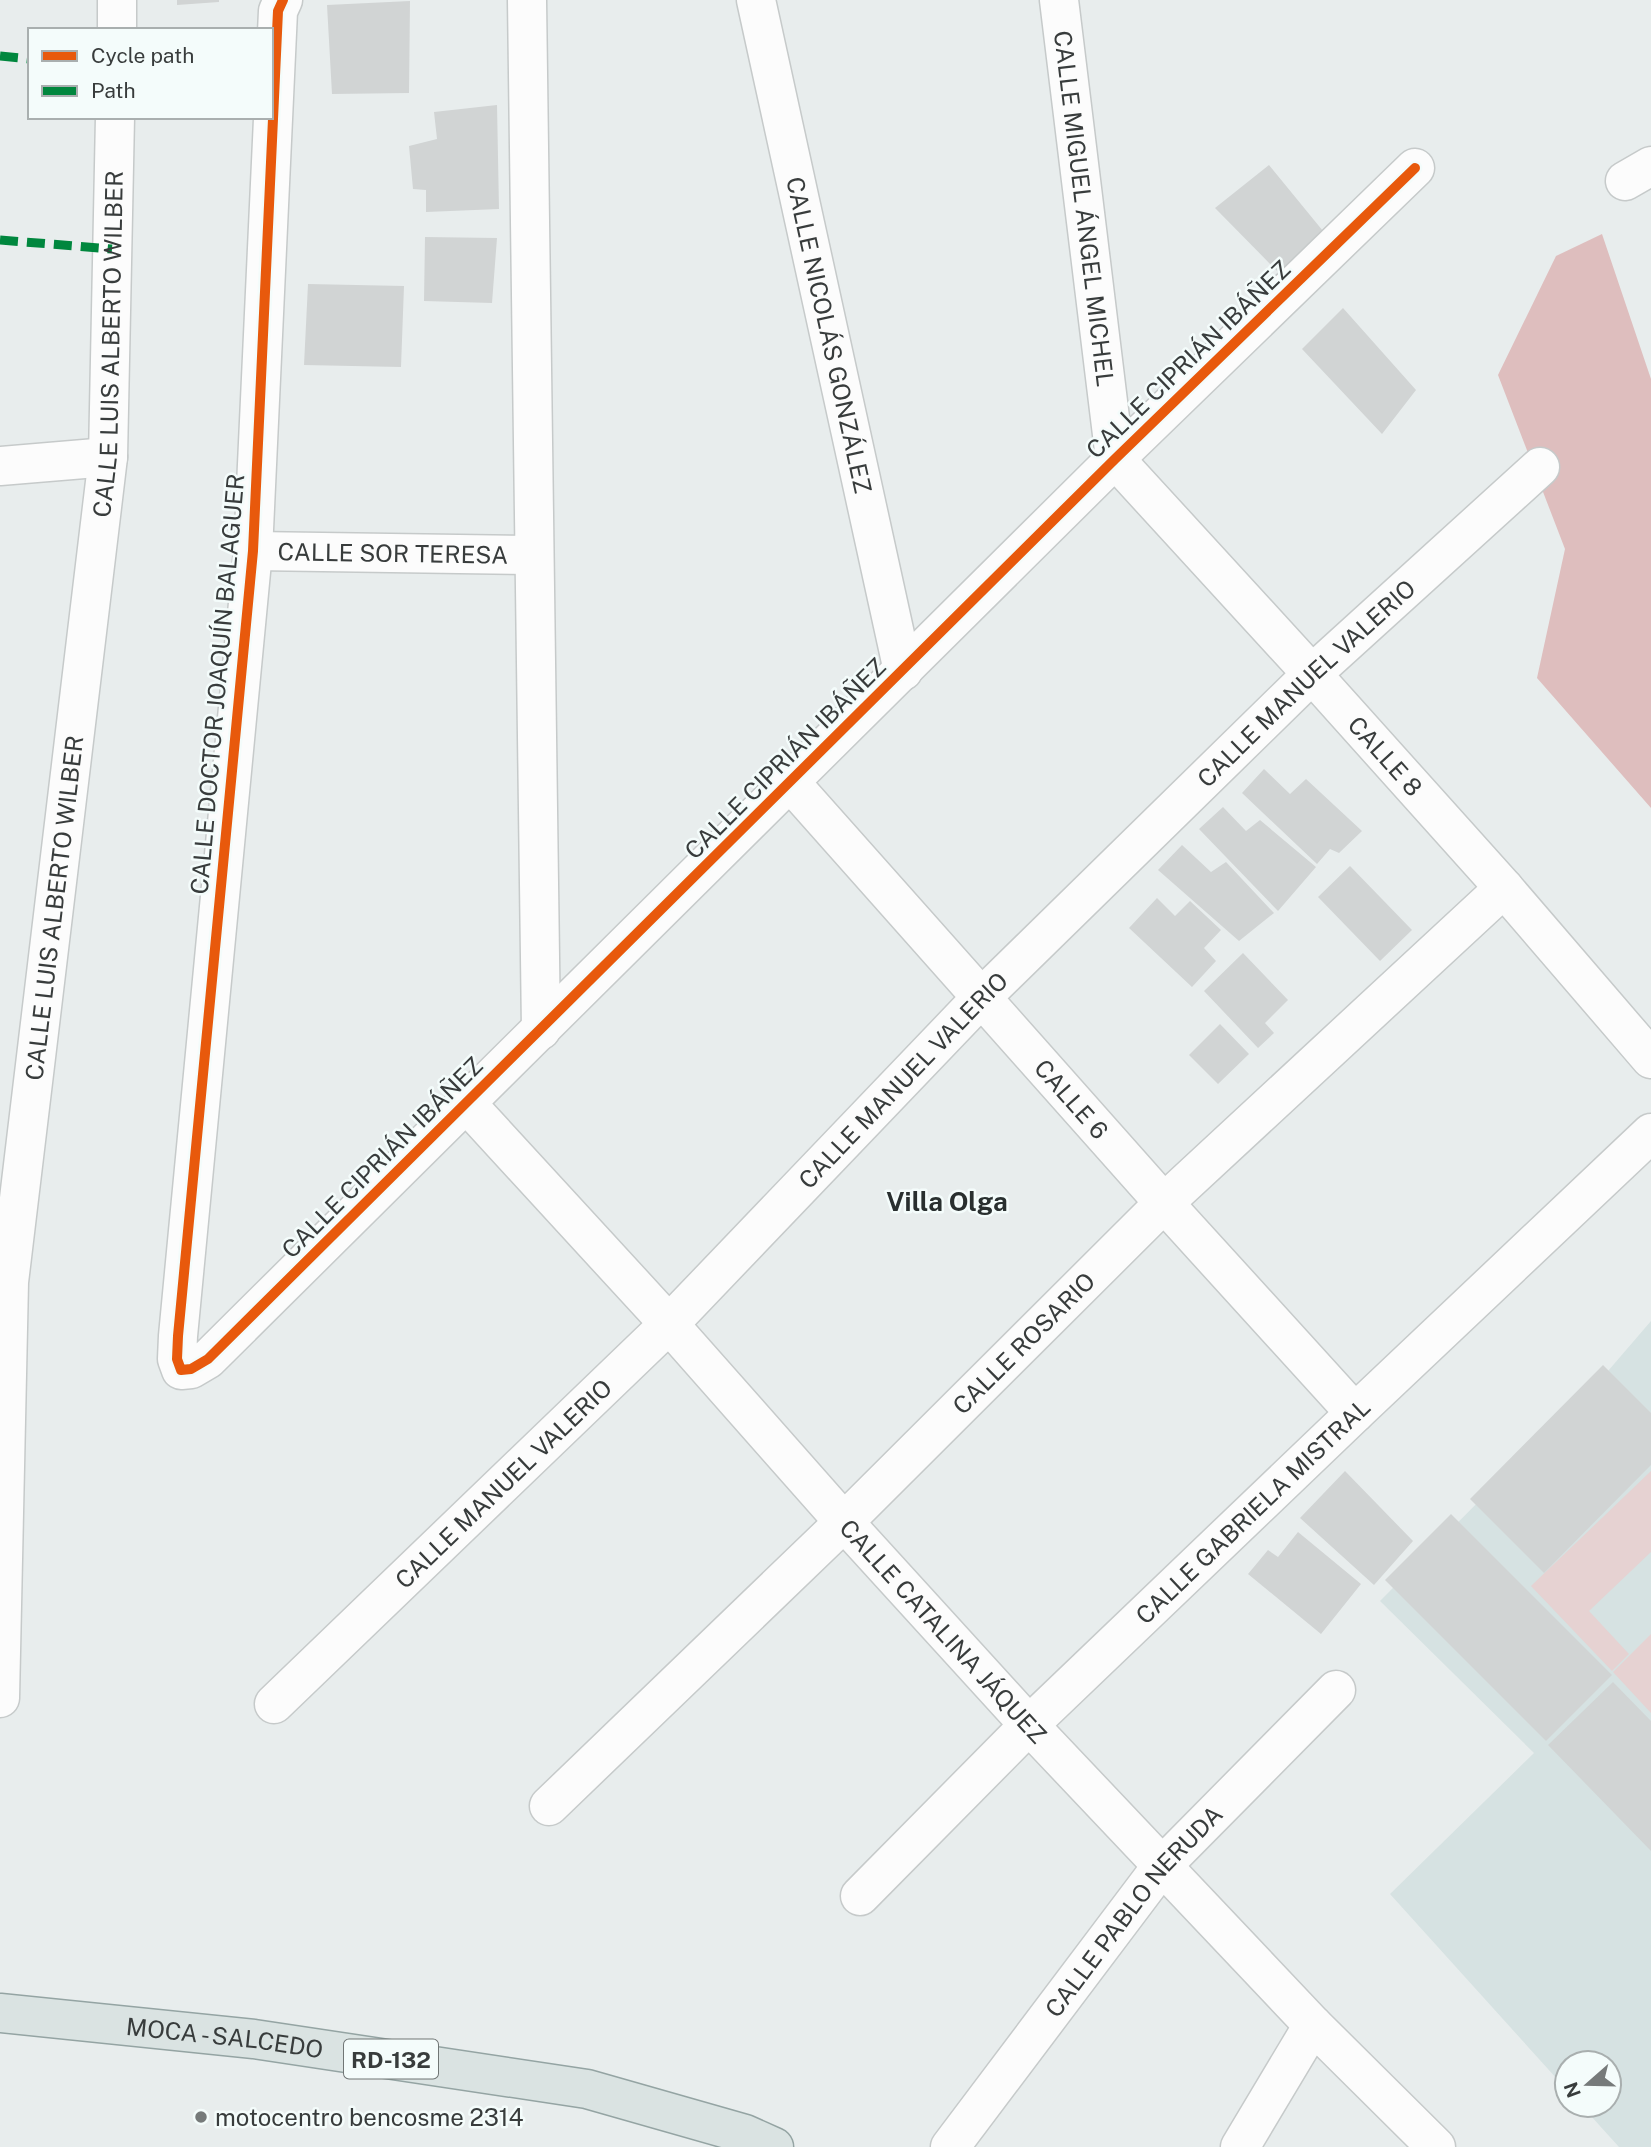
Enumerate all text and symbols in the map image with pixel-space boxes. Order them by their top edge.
legend [28,28,273,119]
street label: CALLE MIGUEL ÁNGEL MICHEL [1049,29,1120,388]
text: Cycle path [91,43,194,68]
text: Path [91,78,136,103]
street label: CALLE LUIS ALBERTO WILBER [87,170,128,519]
street label: CALLE NICOLÁS GONZÁLEZ [781,174,878,496]
street label: CALLE CIPRIÁN IBÁÑEZ [1080,254,1296,464]
street label: CALLE DOCTOR JOAQUÍN BALAGUER [185,472,249,896]
street label: CALLE SOR TERESA [278,537,508,569]
street label: CALLE MANUEL VALERIO [1191,574,1421,792]
street label: CALLE CIPRIÁN IBÁÑEZ [679,652,891,864]
street label: CALLE 8 [1343,710,1428,801]
street label: CALLE LUIS ALBERTO WILBER [19,734,88,1082]
street label: CALLE MANUEL VALERIO [793,966,1013,1194]
street label: CALLE CIPRIÁN IBÁÑEZ [276,1051,488,1263]
street label: CALLE 6 [1029,1054,1114,1144]
district label: Villa Olga [886,1186,1008,1217]
street label: CALLE ROSARIO [947,1266,1100,1420]
street label: CALLE MANUEL VALERIO [389,1373,617,1594]
street label: CALLE GABRIELA MISTRAL [1130,1393,1375,1629]
street label: CALLE CATALINA JÁQUEZ [834,1513,1053,1749]
street label: CALLE PABLO NERUDA [1039,1800,1228,2022]
street label: MOCA - SALCEDO [125,2012,325,2063]
road number: RD-132 [344,2040,438,2078]
north arrow [1553,2049,1623,2119]
text: N [1559,2079,1585,2101]
place label: motocentro bencosme 2314 [215,2103,524,2131]
marker: motocentro bencosme 2314 [193,2109,209,2125]

